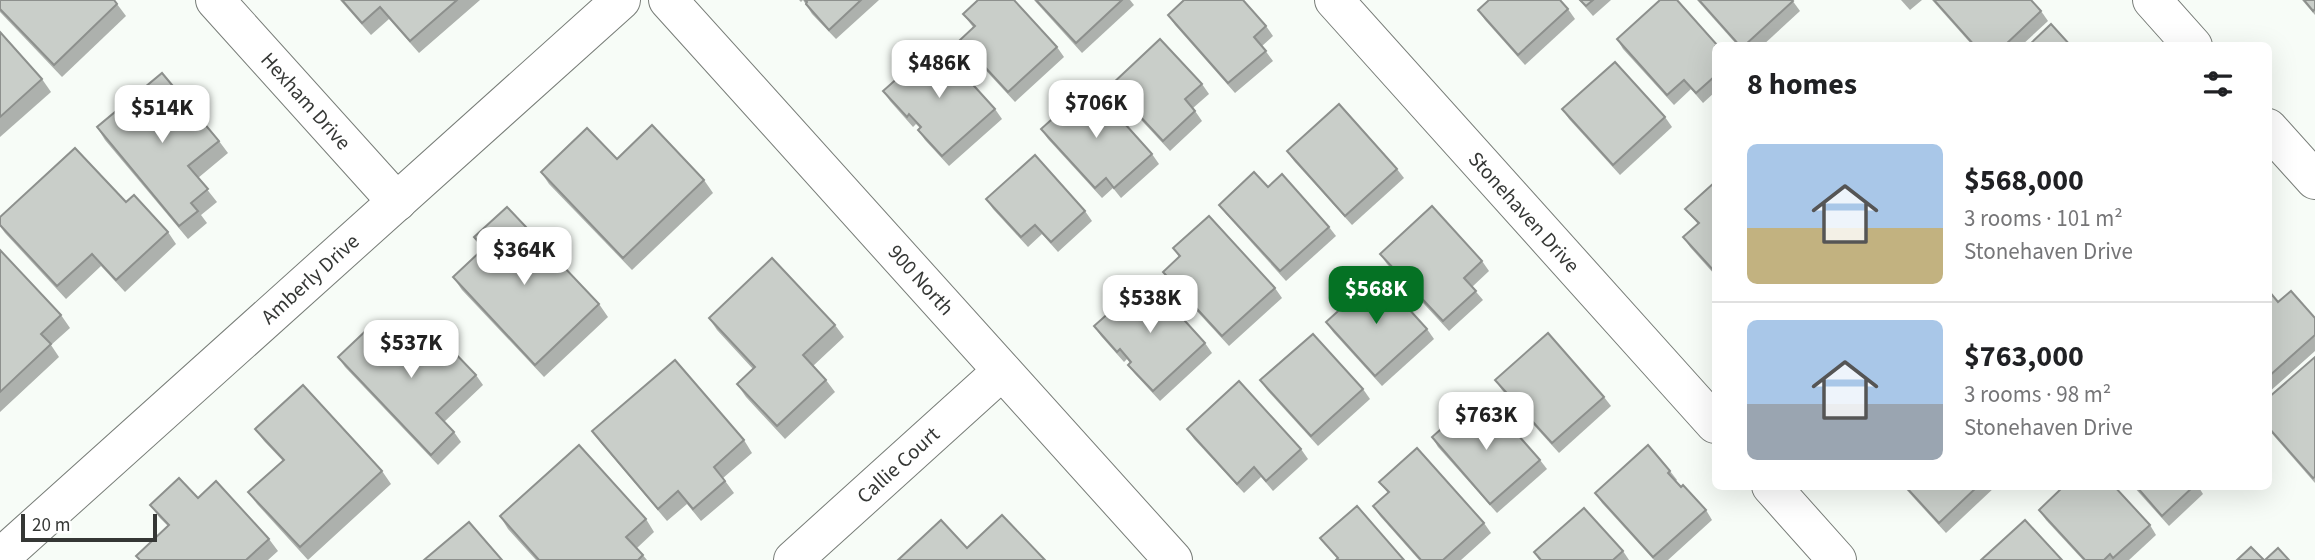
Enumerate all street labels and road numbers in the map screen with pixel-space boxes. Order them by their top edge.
street label: Hexham Drive [254,45,358,157]
street label: Stonehaven Drive [1461,145,1587,279]
street label: Amberly Drive [254,227,366,331]
street label: 900 North [881,238,961,322]
street label: Callie Court [850,420,946,510]

